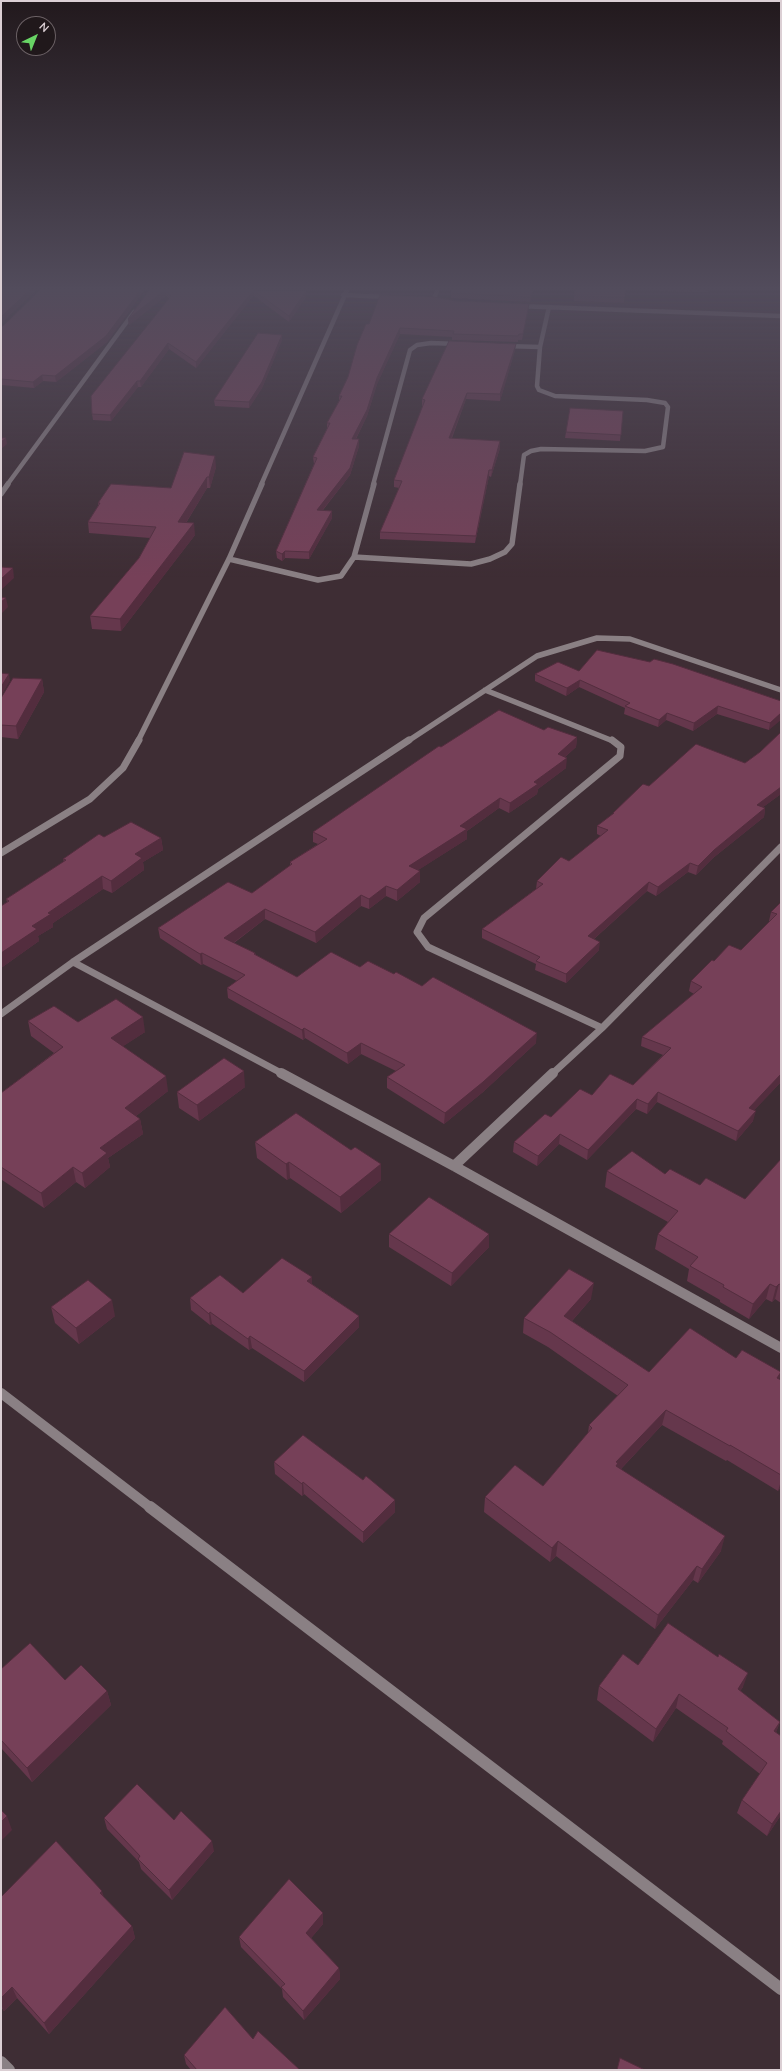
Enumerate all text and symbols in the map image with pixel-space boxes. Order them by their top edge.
north arrow [16,16,56,56]
text: N [36,19,52,36]

